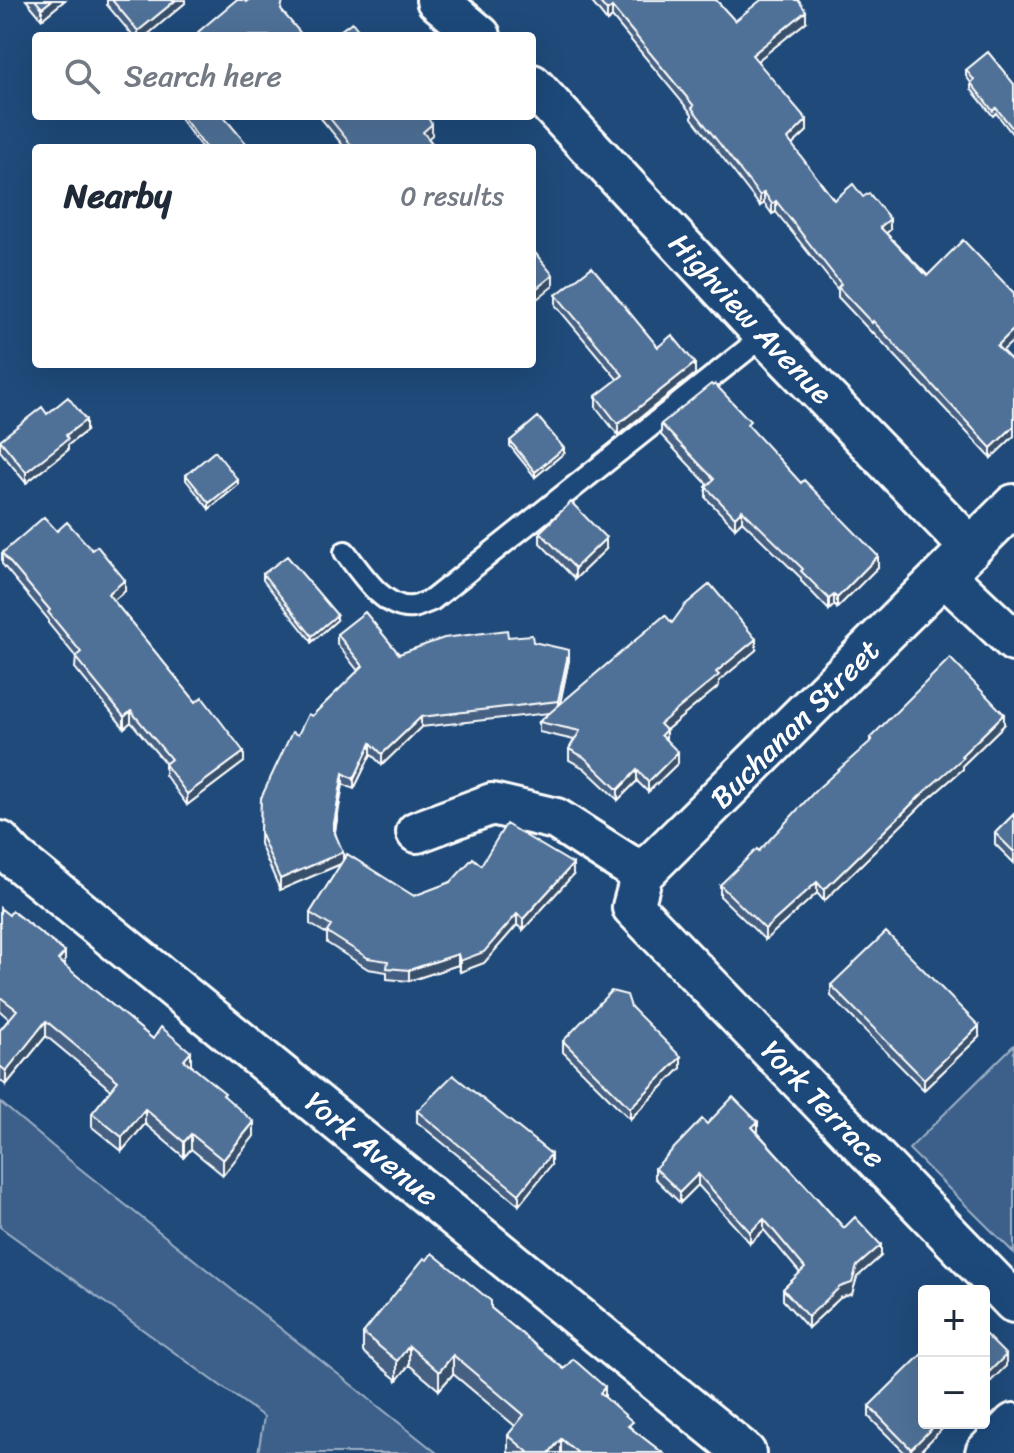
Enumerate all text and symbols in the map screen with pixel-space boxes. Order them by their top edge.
search box [32,32,536,120]
text: Search here [124,49,282,103]
icon: search [60,54,104,98]
text: Nearby [64,166,172,226]
text: 0 results [400,173,504,219]
street label: Highview Avenue [655,220,846,418]
street label: Buchanan Street [697,626,893,822]
street label: York Terrace [747,1027,899,1182]
street label: York Avenue [292,1077,451,1221]
map controls [918,1285,990,1429]
button: + [918,1285,990,1357]
button: − [918,1357,990,1429]

